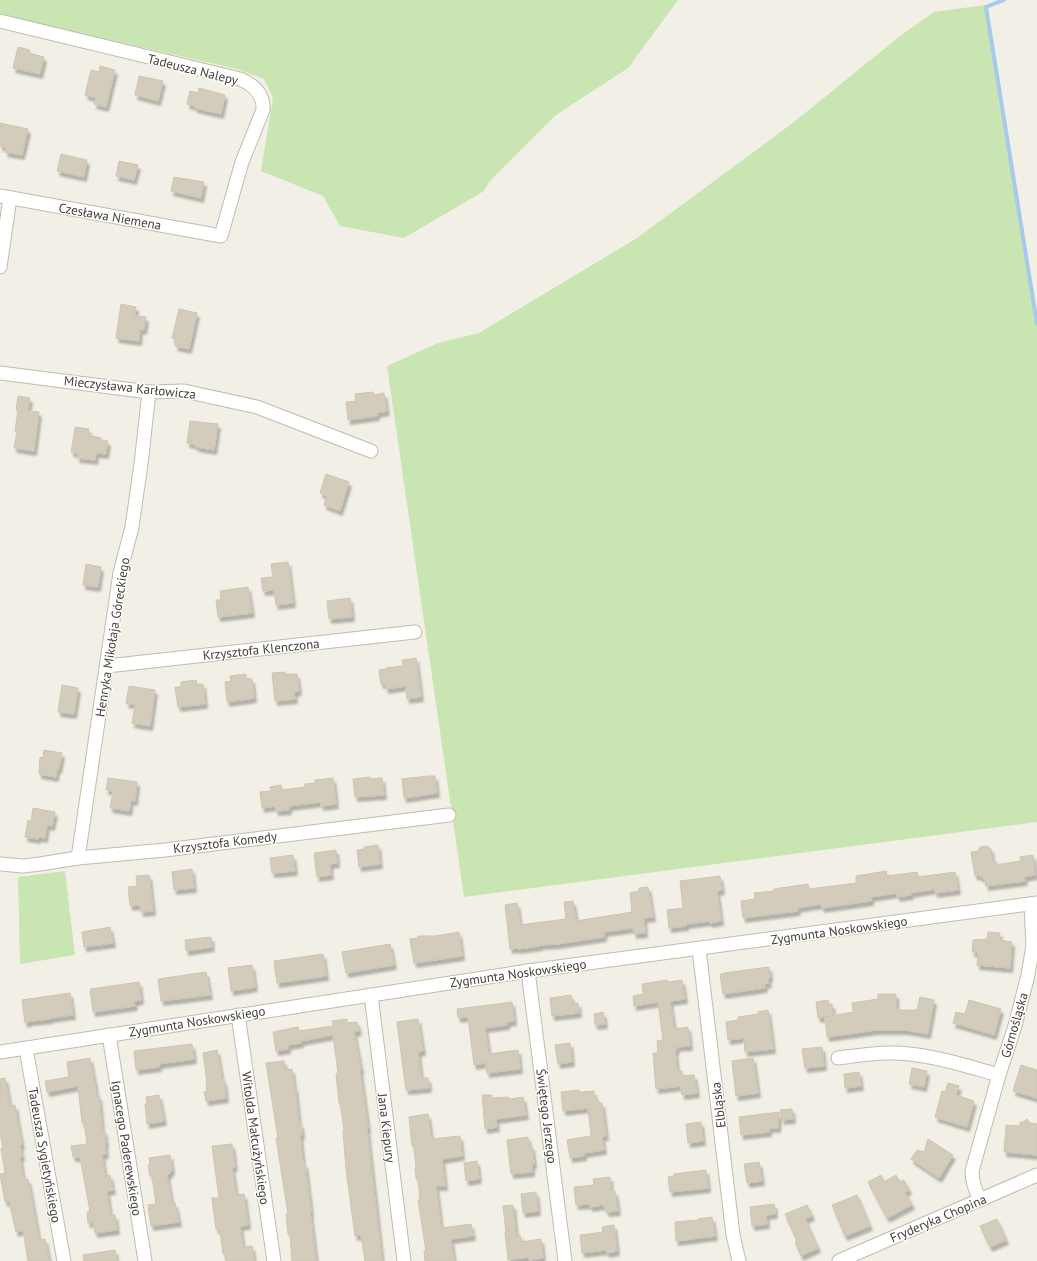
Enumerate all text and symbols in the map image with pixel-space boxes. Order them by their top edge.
street label: Tadeusza Nalepy [146,50,240,89]
street label: Czesława Niemena [57,199,163,234]
street label: Mieczysława Karłowicza [63,372,197,403]
street label: Henryka Mikołaja Góreckiego [91,556,134,718]
street label: Krzysztofa Klenczona [202,635,320,664]
street label: Krzysztofa Komedy [172,828,278,857]
street label: Zygmunta Noskowskiego [770,912,909,949]
street label: Zygmunta Noskowskiego [449,955,588,992]
street label: Górnośląska [997,990,1032,1060]
street label: Zygmunta Noskowskiego [128,1002,266,1041]
street label: Świętego Jerzego [532,1068,561,1165]
street label: Witolda Małcużyńskiego [238,1071,273,1206]
street label: Ignacego Paderewskiego [107,1079,146,1217]
street label: Elbląska [707,1081,730,1129]
street label: Tadeusza Sygietyńskiego [24,1086,65,1224]
street label: Jana Kiepury [374,1091,399,1164]
street label: Fryderyka Chopina [887,1191,989,1246]

